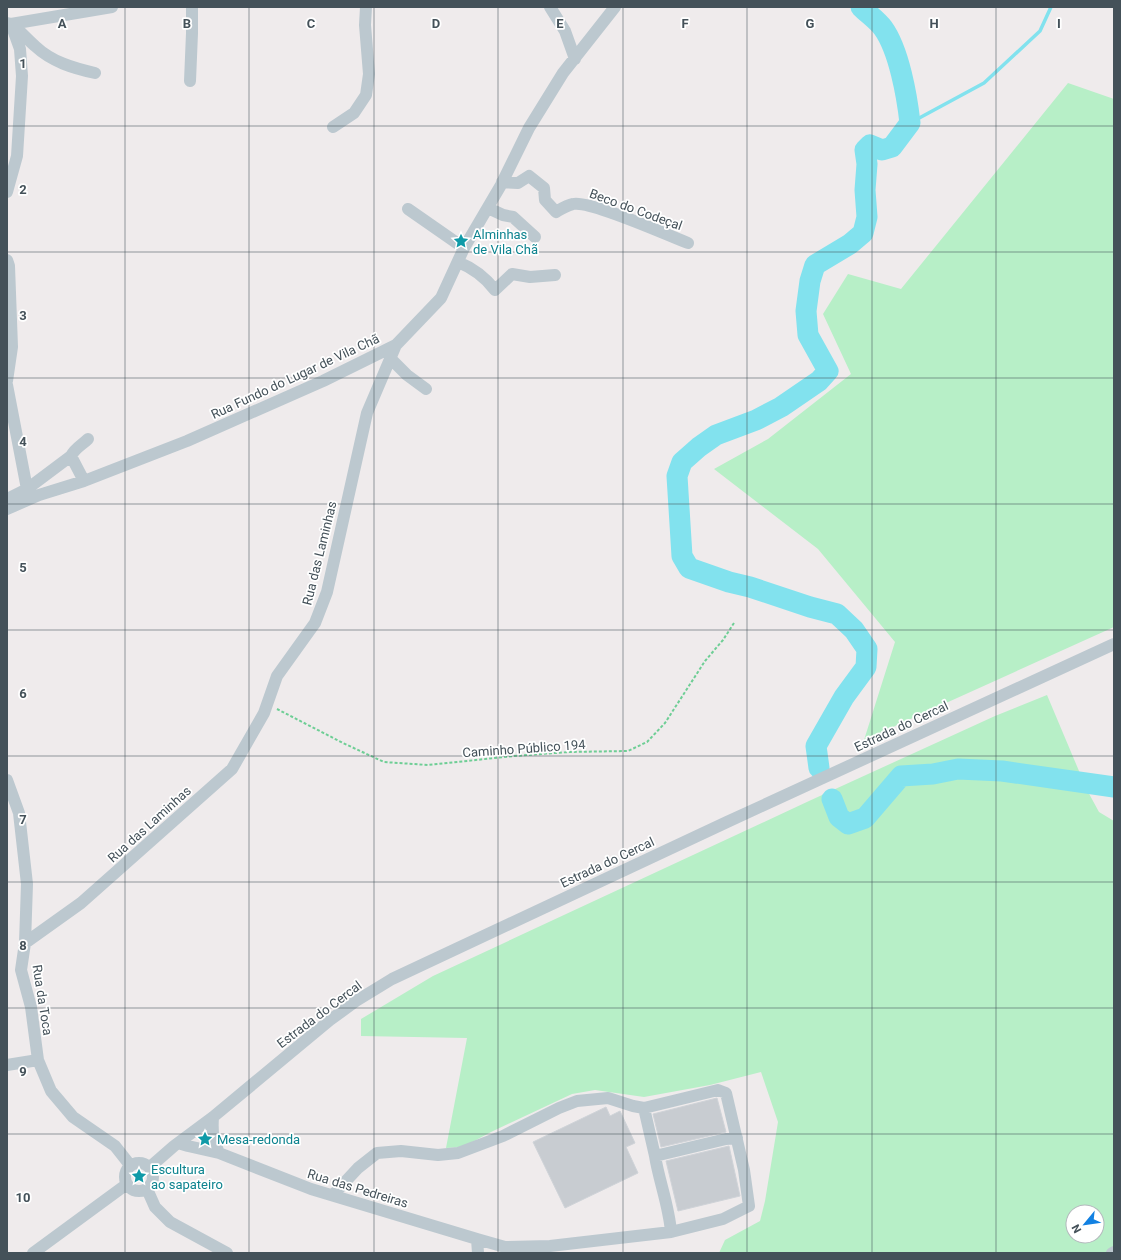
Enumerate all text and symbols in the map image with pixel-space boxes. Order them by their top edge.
text: A [58,16,67,31]
text: B [183,16,191,31]
text: C [307,16,316,31]
text: D [432,16,440,31]
text: E [556,16,564,31]
text: F [681,16,689,31]
text: G [806,16,815,31]
text: H [929,16,939,31]
text: I [1057,16,1061,31]
text: 1 [19,56,27,71]
text: 2 [19,182,27,197]
street label: Beco do Codeçal [587,186,684,233]
place label: Alminhas de Vila Chã [473,227,538,257]
place icon: Alminhas de Vila Chã [452,232,470,250]
text: 3 [19,308,27,323]
street label: Rua Fundo do Lugar de Vila Chã [209,331,382,422]
text: 4 [19,434,27,449]
street label: Rua das Laminhas [299,499,340,607]
text: 5 [19,560,27,575]
text: 6 [19,686,27,701]
street label: Estrada do Cercal [852,698,951,755]
street label: Caminho Público 194 [462,737,587,760]
street label: Rua das Laminhas [105,783,194,866]
text: 7 [19,812,27,827]
street label: Estrada do Cercal [558,834,657,891]
text: 8 [19,938,27,953]
street label: Rua da Toca [30,964,55,1036]
street label: Estrada do Cercal [274,978,364,1051]
text: 9 [19,1064,27,1079]
place icon: Mesa-redonda [196,1130,214,1148]
place label: Mesa-redonda [217,1132,300,1147]
place label: Escultura ao sapateiro [151,1162,223,1192]
street label: Rua das Pedreiras [306,1166,410,1211]
place icon: Escultura ao sapateiro [130,1167,148,1185]
text: 10 [16,1190,30,1205]
north arrow [1065,1204,1105,1244]
text: N [1069,1222,1084,1235]

